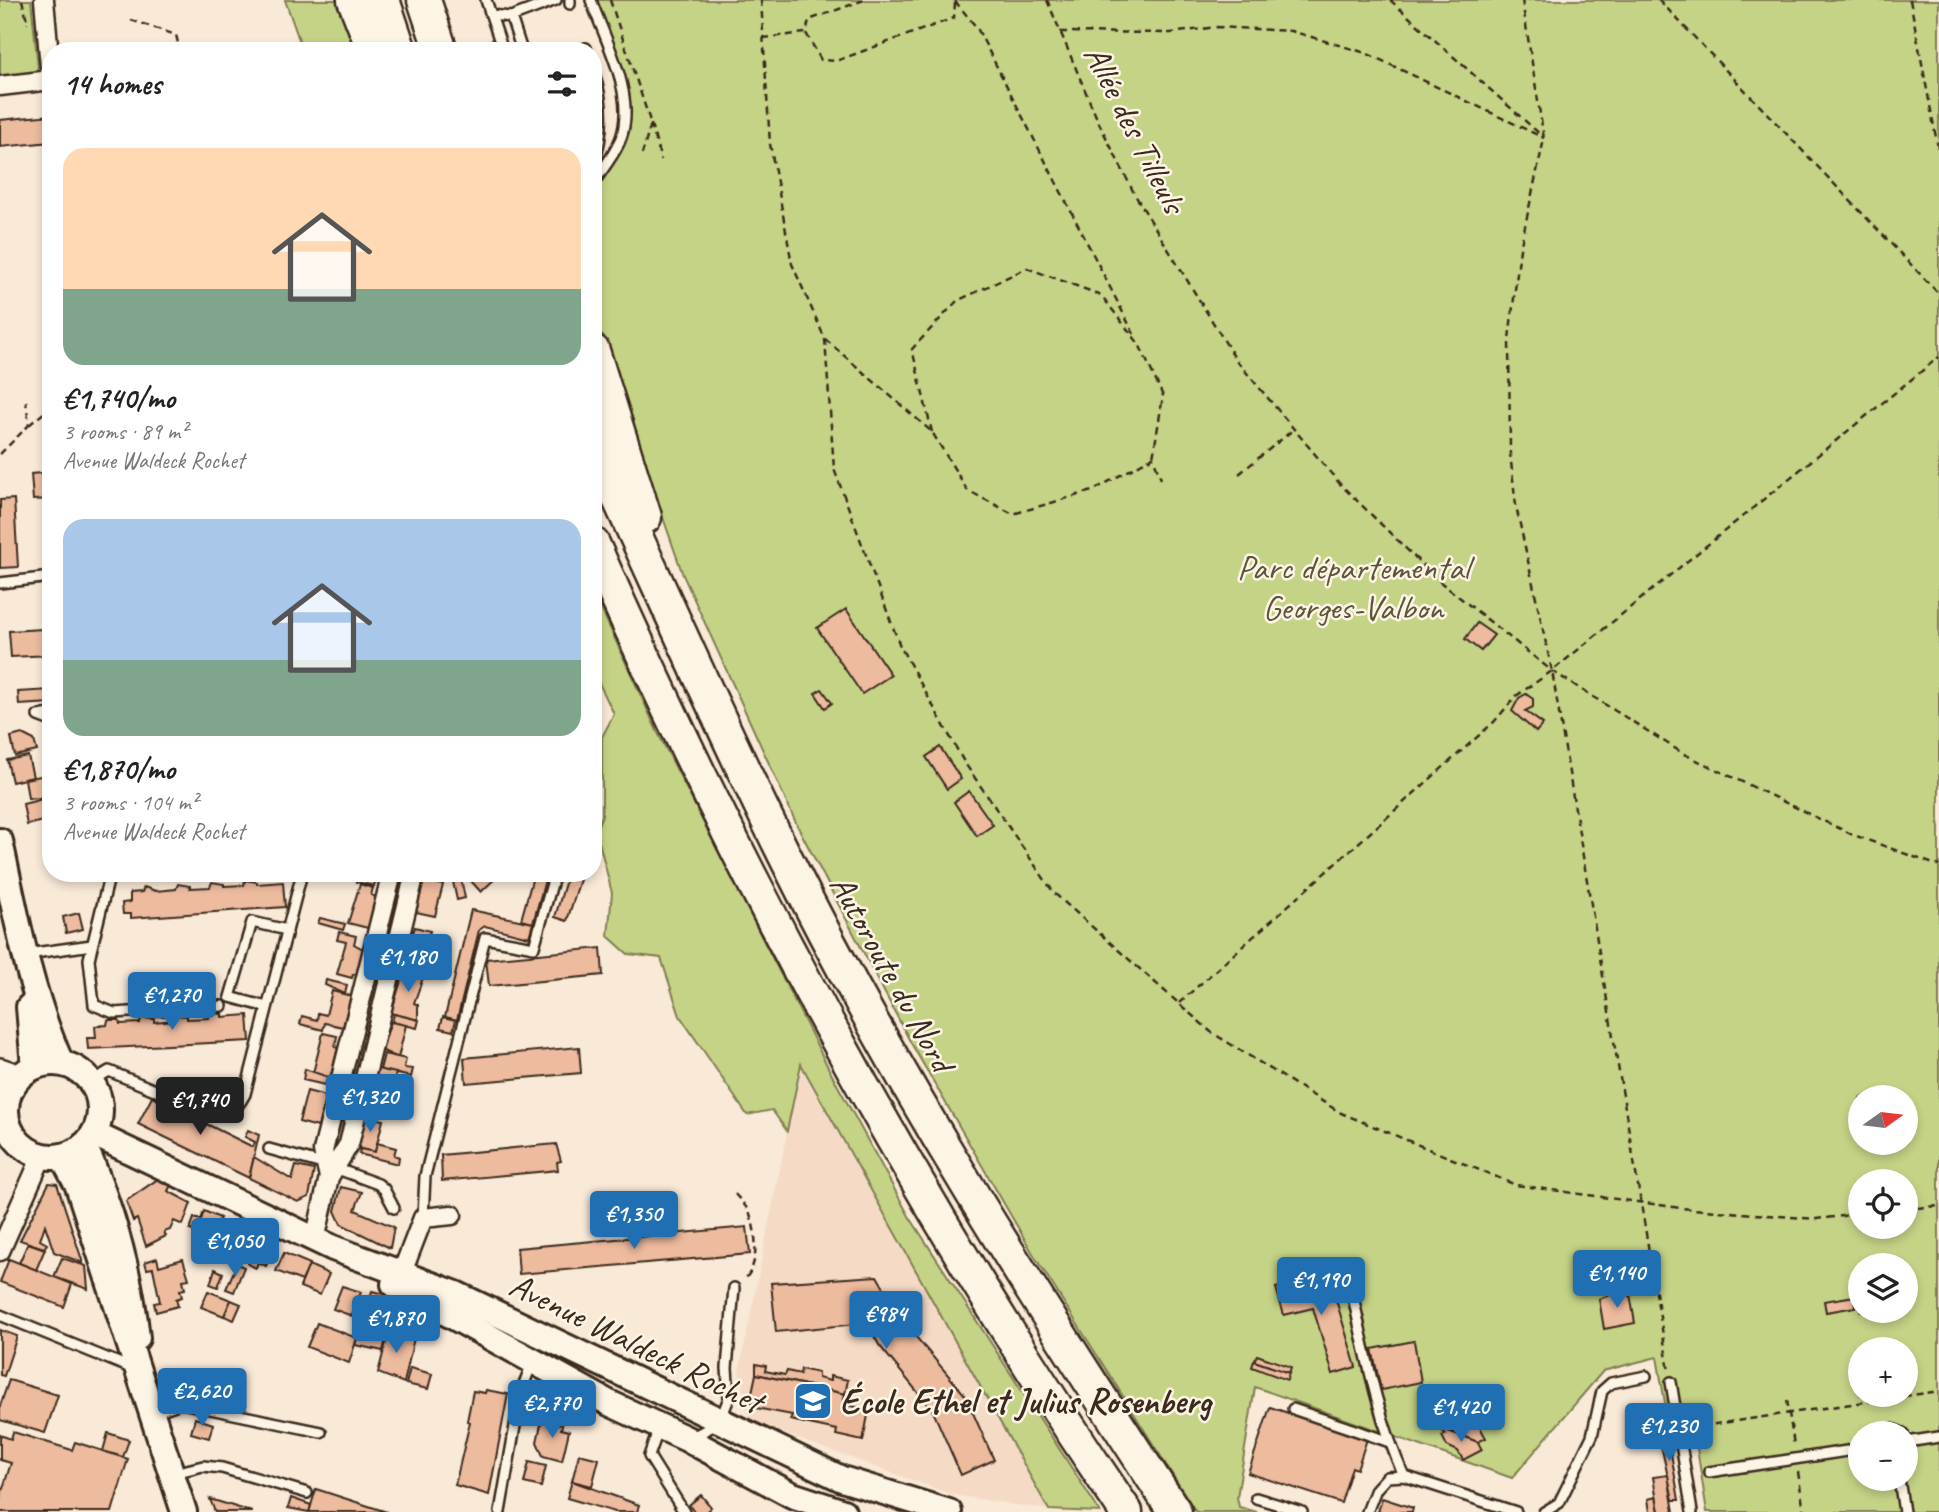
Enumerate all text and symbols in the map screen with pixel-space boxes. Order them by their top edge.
street label: Allée des Tilleuls [1073,37,1198,223]
text: 14 homes [63,65,161,103]
icon: filters [543,65,581,103]
icon: home [259,194,385,320]
text: €1,740/mo [63,379,175,417]
text: 3 rooms · 89 m² [63,417,187,446]
text: Avenue Waldeck Rochet [63,446,244,475]
park label: Parc départemental Georges-Valbon [1237,545,1475,630]
icon: home [259,565,385,691]
text: €1,870/mo [63,750,175,788]
text: 3 rooms · 104 m² [63,788,198,817]
text: Avenue Waldeck Rochet [63,817,244,846]
street label: Autoroute du Nord [819,867,967,1084]
pin: €1,180 [351,934,465,994]
text: €1,180 [380,942,436,971]
pin: €1,270 [115,972,229,1032]
text: €1,270 [144,980,200,1009]
pin: €1,320 [313,1074,427,1134]
pin: €1,740 [143,1078,257,1137]
text: €1,320 [342,1082,398,1111]
text: €1,740 [172,1085,228,1114]
north arrow [1848,1085,1918,1155]
map controls [1848,1085,1918,1491]
button: locate [1848,1169,1918,1239]
pin: €1,350 [577,1192,691,1251]
text: €1,350 [606,1199,662,1228]
pin: €1,050 [178,1218,292,1278]
text: €1,050 [207,1226,263,1255]
pin: €1,140 [1560,1250,1674,1310]
button: layers [1848,1253,1918,1323]
pin: €1,190 [1264,1258,1378,1317]
text: €1,140 [1589,1258,1645,1287]
street label: Avenue Waldeck Rochet [502,1262,774,1426]
text: €1,190 [1293,1265,1349,1294]
pin: €984 [845,1292,927,1351]
pin: €1,870 [339,1296,453,1355]
text: €984 [865,1299,907,1328]
text: €1,870 [368,1303,424,1332]
button: + [1848,1337,1918,1407]
pin: €2,620 [145,1368,259,1428]
text: €2,620 [174,1376,230,1405]
place label: École Ethel et Julius Rosenberg [840,1379,1213,1424]
pin: €2,770 [495,1380,609,1440]
school or university icon: École Ethel et Julius Rosenberg [792,1380,834,1422]
pin: €1,420 [1404,1384,1518,1444]
text: €2,770 [524,1388,580,1417]
text: €1,420 [1433,1392,1489,1421]
pin: €1,230 [1612,1404,1726,1463]
text: €1,230 [1641,1411,1697,1440]
button: − [1848,1421,1918,1491]

